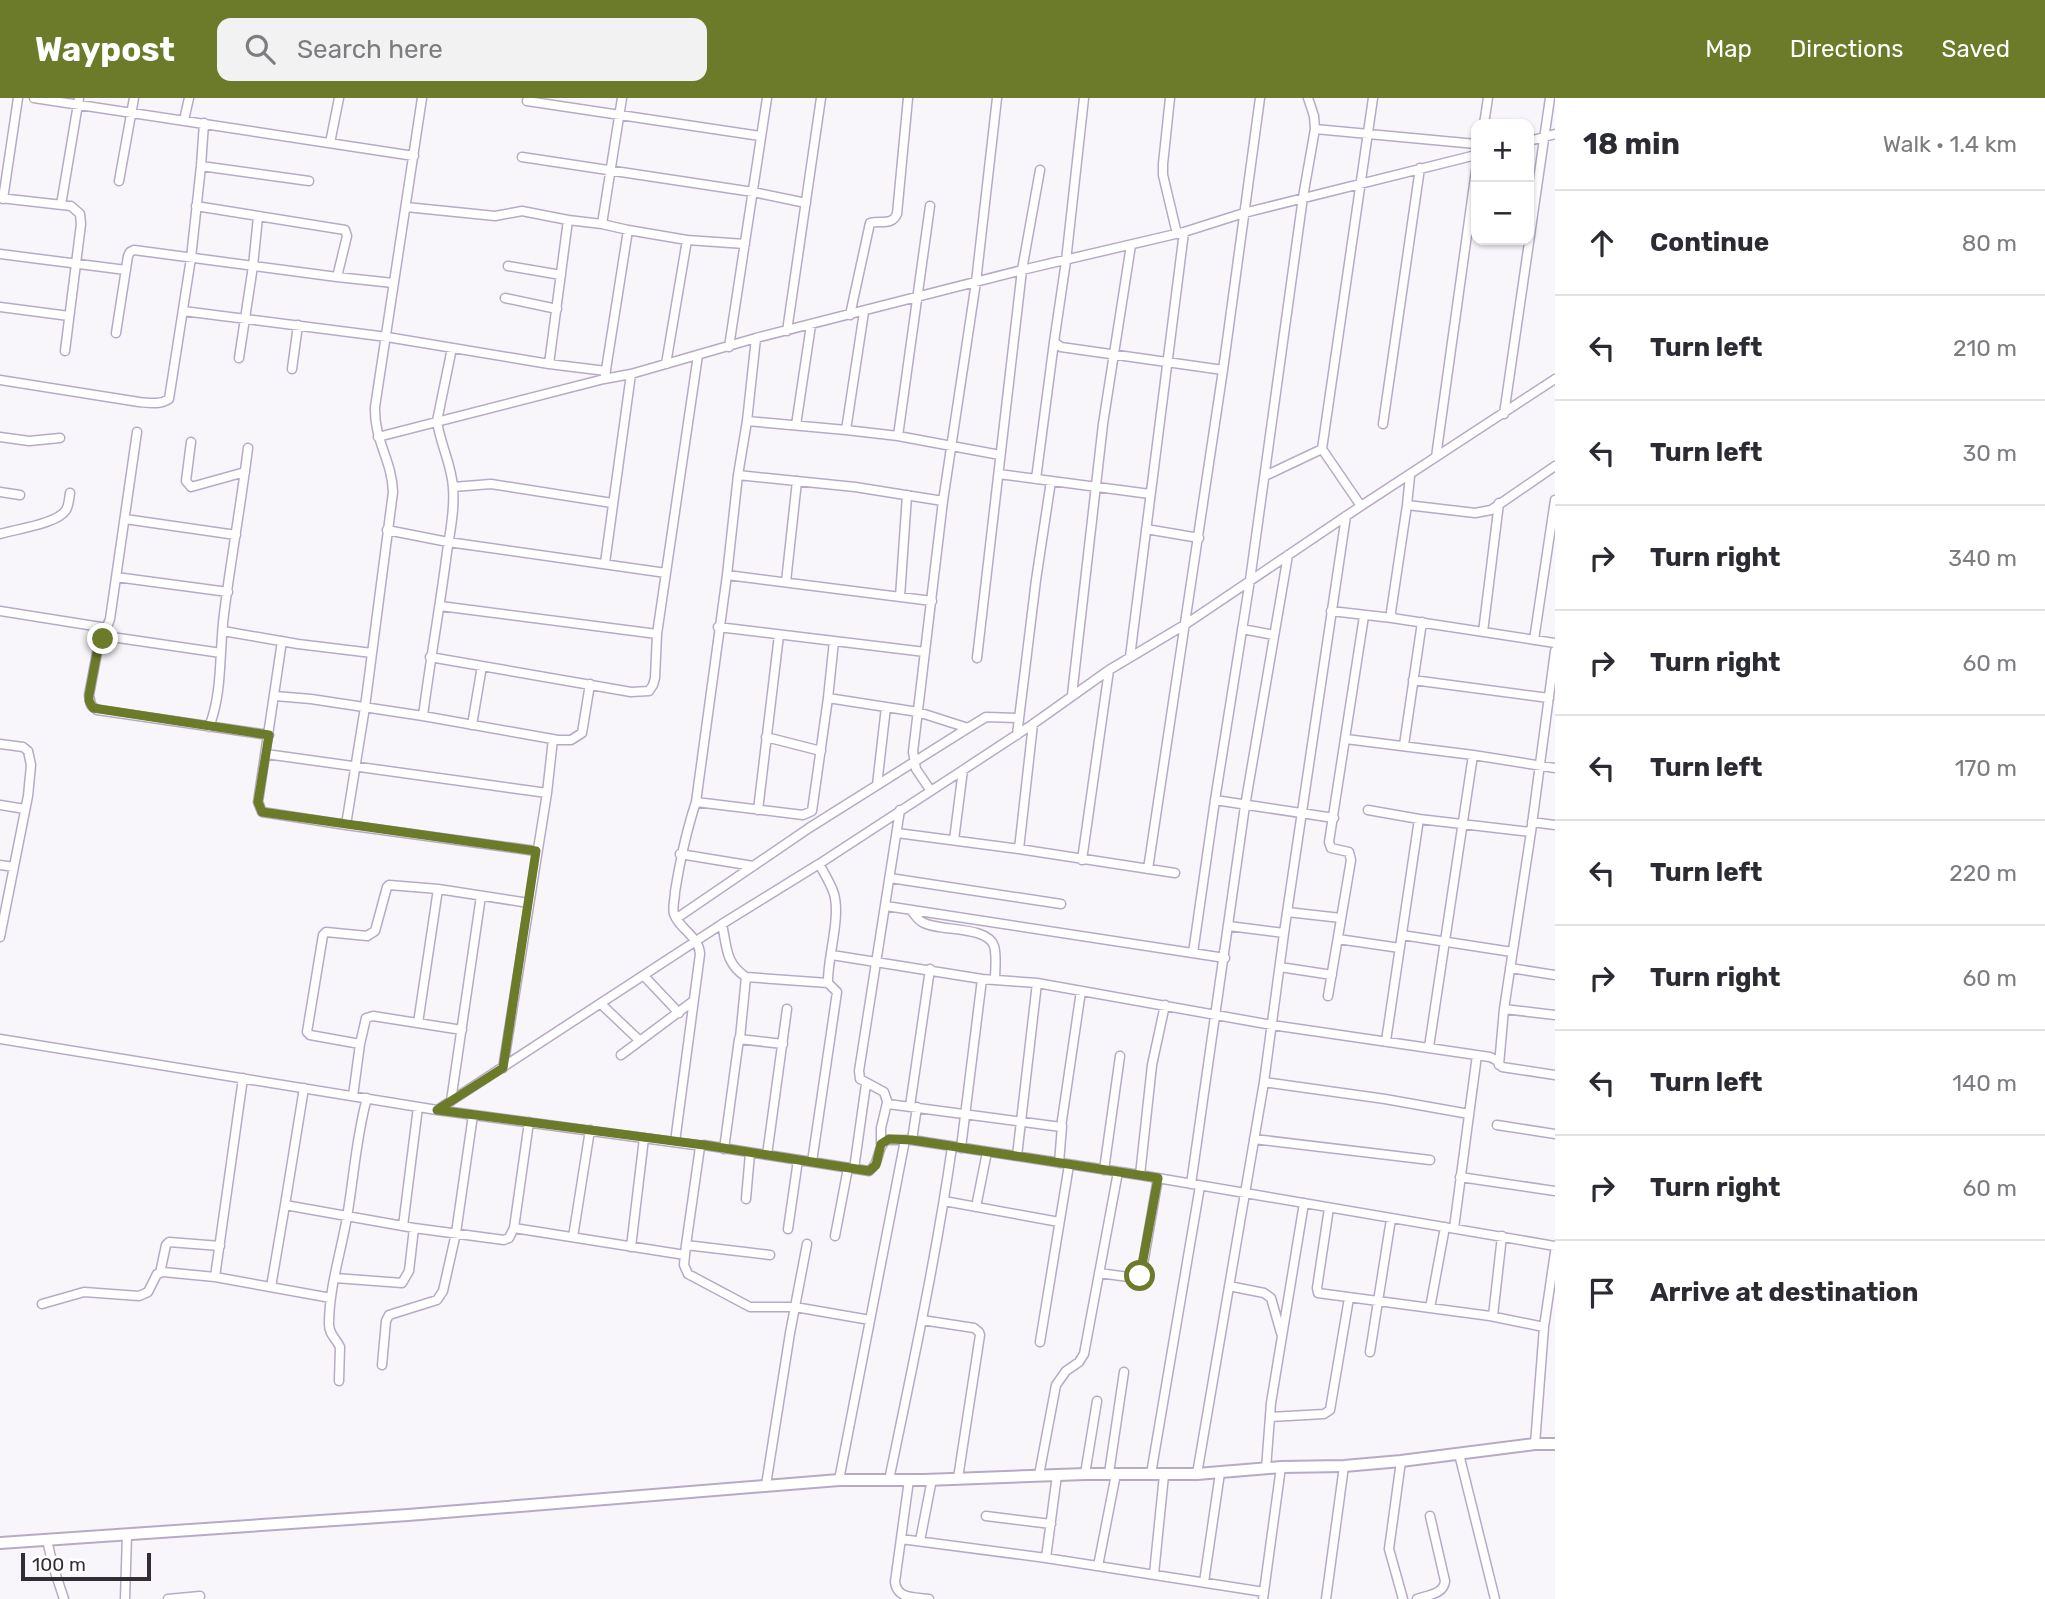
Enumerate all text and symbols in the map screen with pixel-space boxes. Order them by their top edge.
search box [217,18,707,81]
text: Waypost [35,30,175,69]
icon: search [241,30,279,68]
text: Search here [297,34,443,65]
text: Map [1705,35,1752,63]
text: Directions [1790,35,1903,63]
text: Saved [1941,35,2010,63]
map controls [1471,119,1534,245]
button: + [1471,119,1534,182]
text: 18 min [1583,126,1680,162]
text: Walk · 1.4 km [1883,130,2017,158]
button: − [1471,182,1534,245]
icon: ahead [1583,224,1621,262]
text: Continue [1650,227,1769,258]
text: 80 m [1962,229,2017,257]
icon: left [1583,329,1621,367]
text: Turn left [1650,332,1762,363]
text: 210 m [1953,334,2017,362]
icon: left [1583,434,1621,472]
text: Turn left [1650,437,1762,468]
text: 30 m [1962,439,2017,467]
icon: right [1583,539,1621,577]
text: Turn right [1650,542,1780,573]
text: 340 m [1948,544,2017,572]
route end [87,623,118,654]
icon: right [1583,644,1621,682]
text: Turn right [1650,647,1780,678]
text: 60 m [1962,649,2017,677]
icon: left [1583,749,1621,787]
text: Turn left [1650,752,1762,783]
text: 170 m [1955,754,2017,782]
icon: left [1583,854,1621,892]
text: Turn left [1650,857,1762,888]
text: 220 m [1949,859,2017,887]
icon: right [1583,959,1621,997]
text: Turn right [1650,962,1780,993]
text: 60 m [1962,964,2017,992]
icon: left [1583,1064,1621,1102]
text: Turn left [1650,1067,1762,1098]
text: 140 m [1952,1069,2017,1097]
icon: right [1583,1169,1621,1207]
text: Turn right [1650,1172,1780,1203]
text: 60 m [1962,1174,2017,1202]
route start [1124,1260,1155,1291]
icon: arrive [1583,1274,1621,1312]
text: Arrive at destination [1650,1277,1918,1308]
scale bar [21,1550,150,1582]
text: 100 m [32,1553,86,1576]

